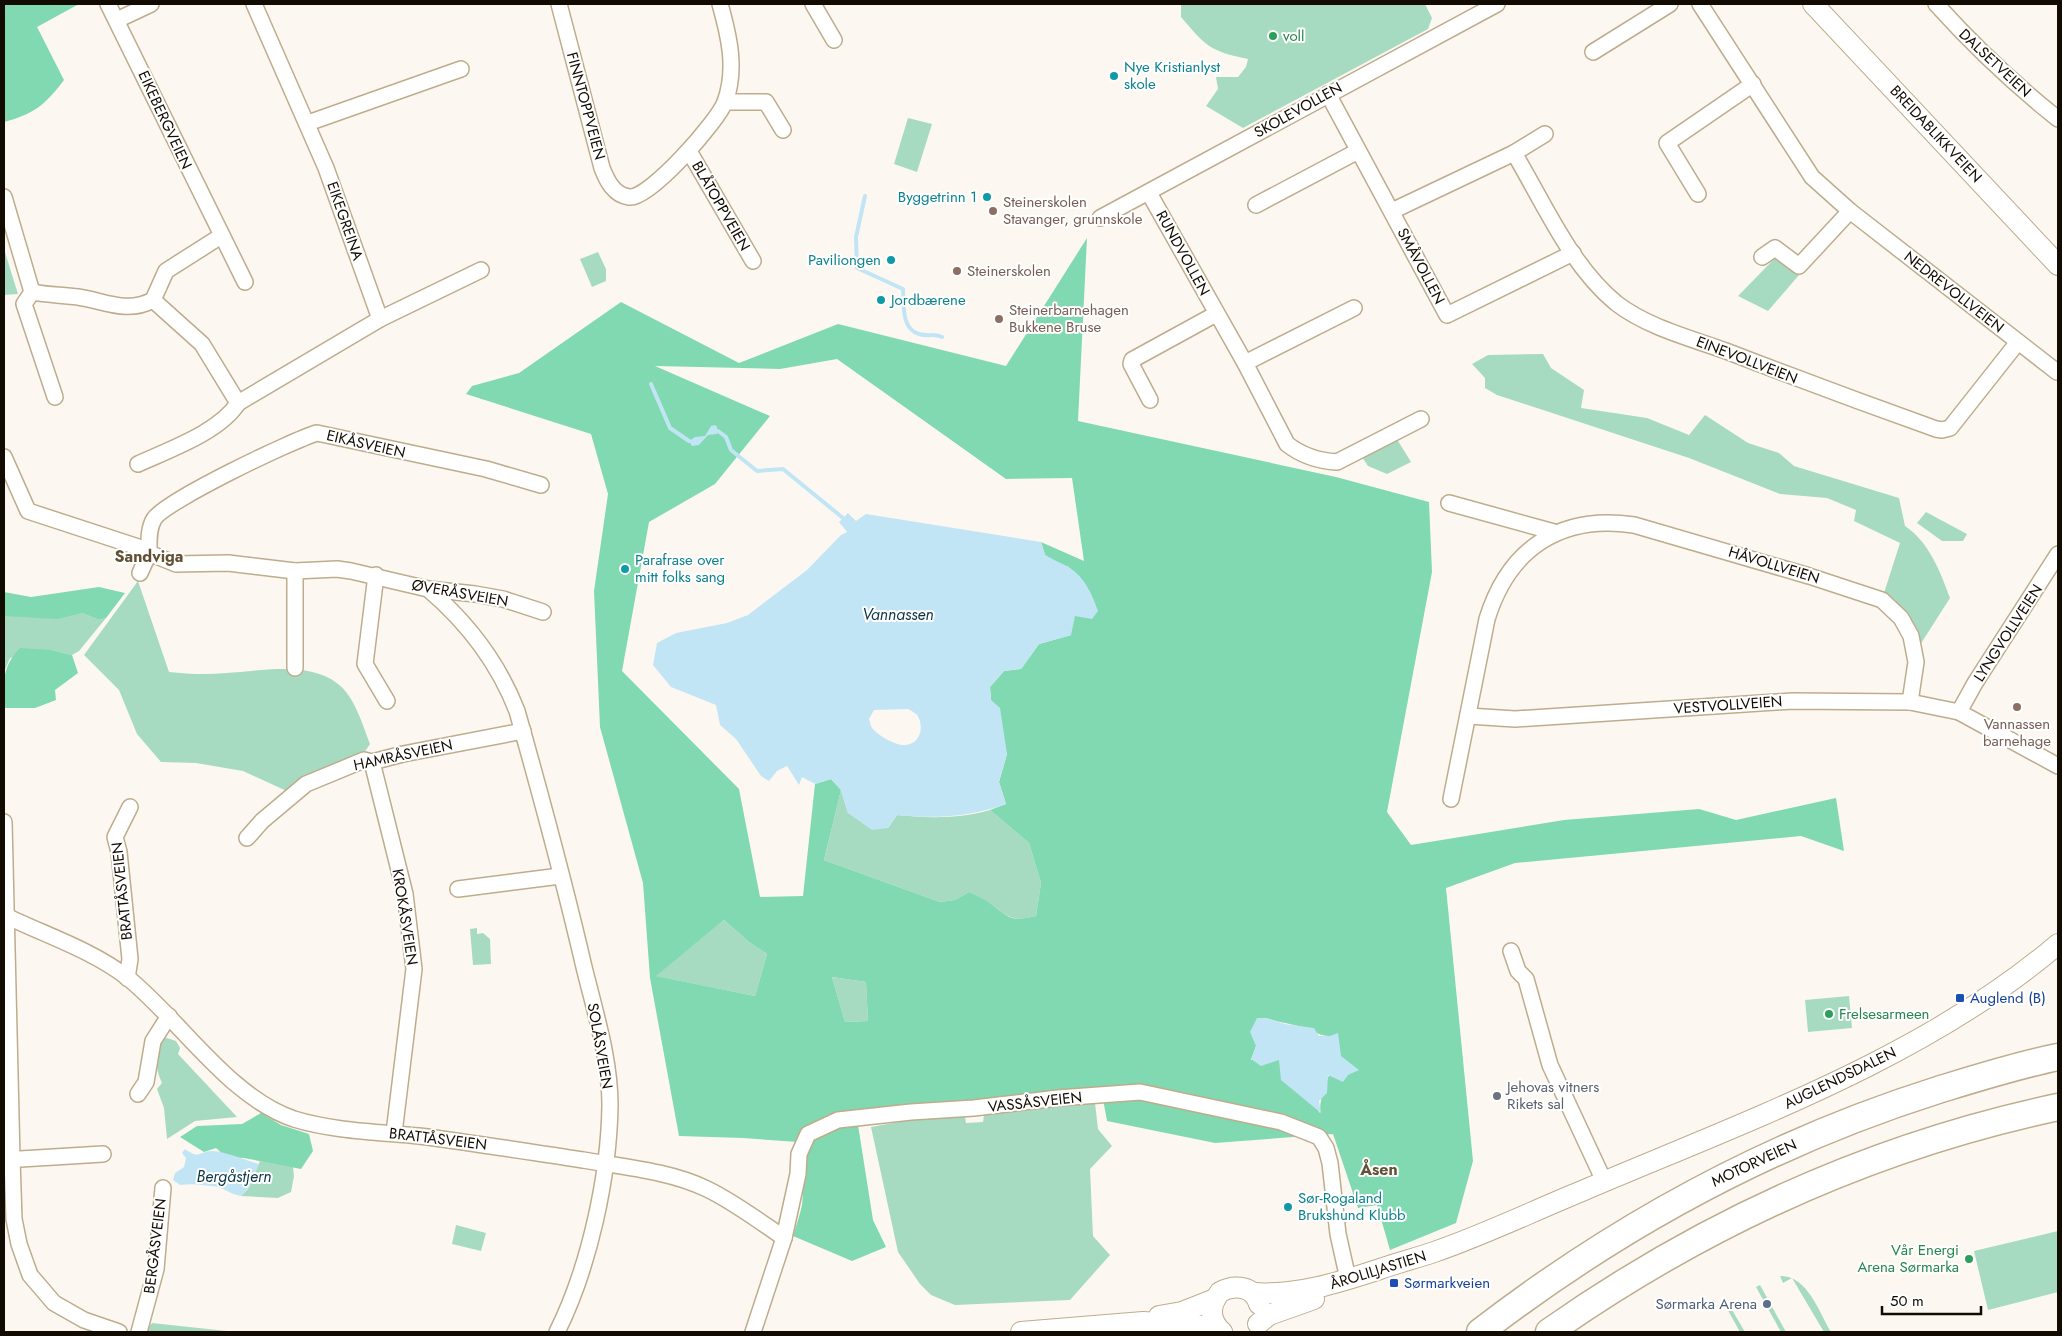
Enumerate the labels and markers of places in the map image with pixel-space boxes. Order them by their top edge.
place label: voll [1283,25,1304,47]
marker: voll [1267,30,1279,42]
place label: Nye Kristianlyst skole [1124,56,1220,95]
marker: Nye Kristianlyst skole [1108,70,1120,82]
place label: Byggetrinn 1 [898,186,977,208]
marker: Byggetrinn 1 [981,191,993,203]
place label: Steinerskolen Stavanger, grunnskole [1003,191,1143,230]
marker: Steinerskolen Stavanger, grunnskole [987,205,999,217]
place label: Paviliongen [808,249,881,271]
marker: Paviliongen [885,254,897,266]
place label: Steinerskolen [967,260,1051,282]
marker: Steinerskolen [951,265,963,277]
place label: Jordbærene [889,289,966,311]
marker: Jordbærene [875,294,887,306]
place label: Steinerbarnehagen Bukkene Bruse [1009,299,1129,338]
marker: Steinerbarnehagen Bukkene Bruse [993,313,1005,325]
place label: Parafrase over mitt folks sang [635,549,725,588]
marker: Parafrase over mitt folks sang [619,563,631,575]
marker: Vannassen barnehage [2011,701,2023,713]
place label: Vannassen barnehage [1983,713,2051,752]
place label: Auglend (B) [1970,987,2046,1009]
marker: Auglend (B) [1954,992,1966,1004]
place label: Frelsesarmeen [1839,1003,1930,1025]
marker: Frelsesarmeen [1823,1008,1835,1020]
place label: Jehovas vitners Rikets sal [1505,1076,1599,1115]
marker: Jehovas vitners Rikets sal [1491,1090,1503,1102]
place label: Sør-Rogaland Brukshund Klubb [1298,1187,1406,1226]
marker: Sør-Rogaland Brukshund Klubb [1282,1201,1294,1213]
place label: Vår Energi Arena Sørmarka [1857,1239,1959,1278]
marker: Vår Energi Arena Sørmarka [1963,1253,1975,1265]
place label: Sørmarkveien [1404,1272,1490,1294]
marker: Sørmarkveien [1388,1277,1400,1289]
place label: Sørmarka Arena [1655,1293,1757,1315]
marker: Sørmarka Arena [1761,1298,1773,1310]

